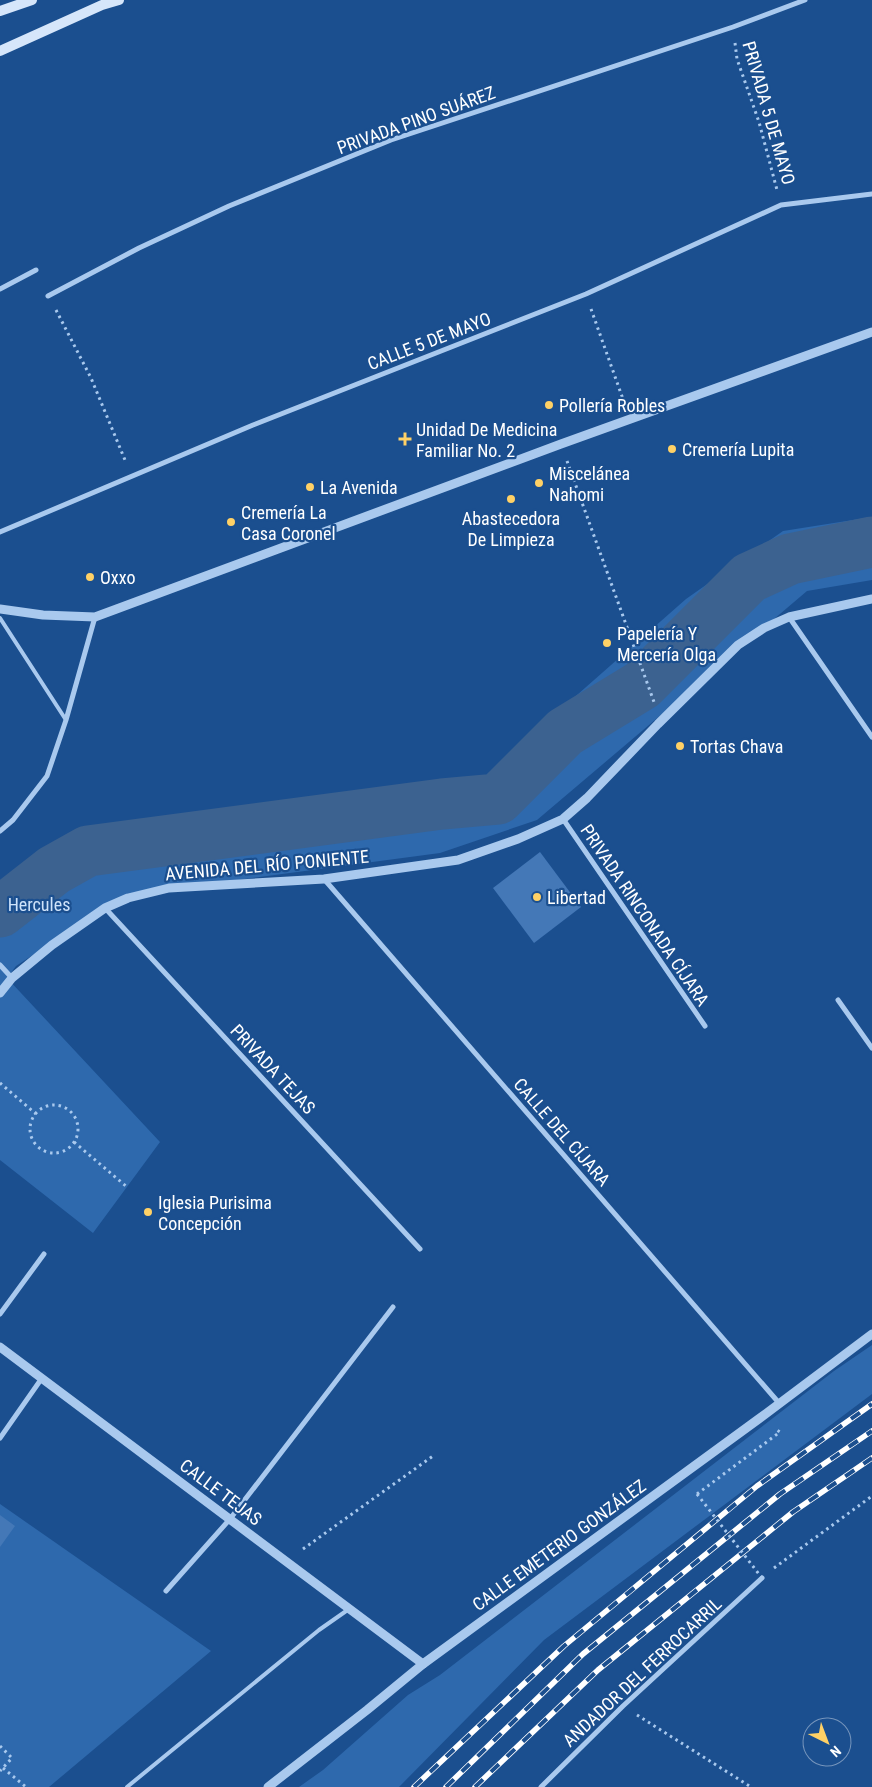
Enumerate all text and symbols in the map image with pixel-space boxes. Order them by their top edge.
street label: PRIVADA 5 DE MAYO [738,39,800,187]
street label: PRIVADA PINO SUÁREZ [334,82,498,158]
street label: CALLE 5 DE MAYO [364,308,494,374]
place label: Pollería Robles [559,395,665,416]
marker: Pollería Robles [543,399,555,411]
place label: Unidad De Medicina Familiar No. 2 [416,419,557,461]
marker: Unidad De Medicina Familiar No. 2 [398,432,412,446]
place label: Cremería Lupita [682,439,794,460]
marker: Cremería Lupita [666,443,678,455]
place label: Miscelánea Nahomi [549,463,630,505]
place label: La Avenida [320,477,398,498]
marker: Miscelánea Nahomi [533,477,545,489]
marker: La Avenida [304,481,316,493]
marker: Abastecedora De Limpieza [505,493,517,505]
place label: Cremería La Casa Coronel [241,502,336,544]
place label: Abastecedora De Limpieza [462,508,560,550]
marker: Cremería La Casa Coronel [225,516,237,528]
place label: Oxxo [100,567,135,588]
marker: Oxxo [84,571,96,583]
place label: Papelería Y Mercería Olga [617,623,716,665]
marker: Papelería Y Mercería Olga [601,637,613,649]
place label: Tortas Chava [690,736,783,757]
marker: Tortas Chava [674,740,686,752]
street label: PRIVADA RINCONADA CÍJARA [576,820,714,1010]
street label: AVENIDA DEL RÍO PONIENTE [164,846,370,884]
place label: Libertad [547,887,606,908]
marker: Libertad [531,891,543,903]
park label: Hercules [8,894,70,915]
street label: PRIVADA TEJAS [226,1020,320,1118]
street label: CALLE DEL CÍJARA [509,1074,615,1191]
place label: Iglesia Purisima Concepción [158,1192,272,1234]
marker: Iglesia Purisima Concepción [142,1206,154,1218]
street label: CALLE TEJAS [176,1454,266,1530]
street label: CALLE EMETERIO GONZÁLEZ [468,1475,650,1615]
street label: ANDADOR DEL FERROCARRIL [558,1593,726,1751]
north arrow [802,1717,852,1767]
text: N [827,1743,844,1760]

